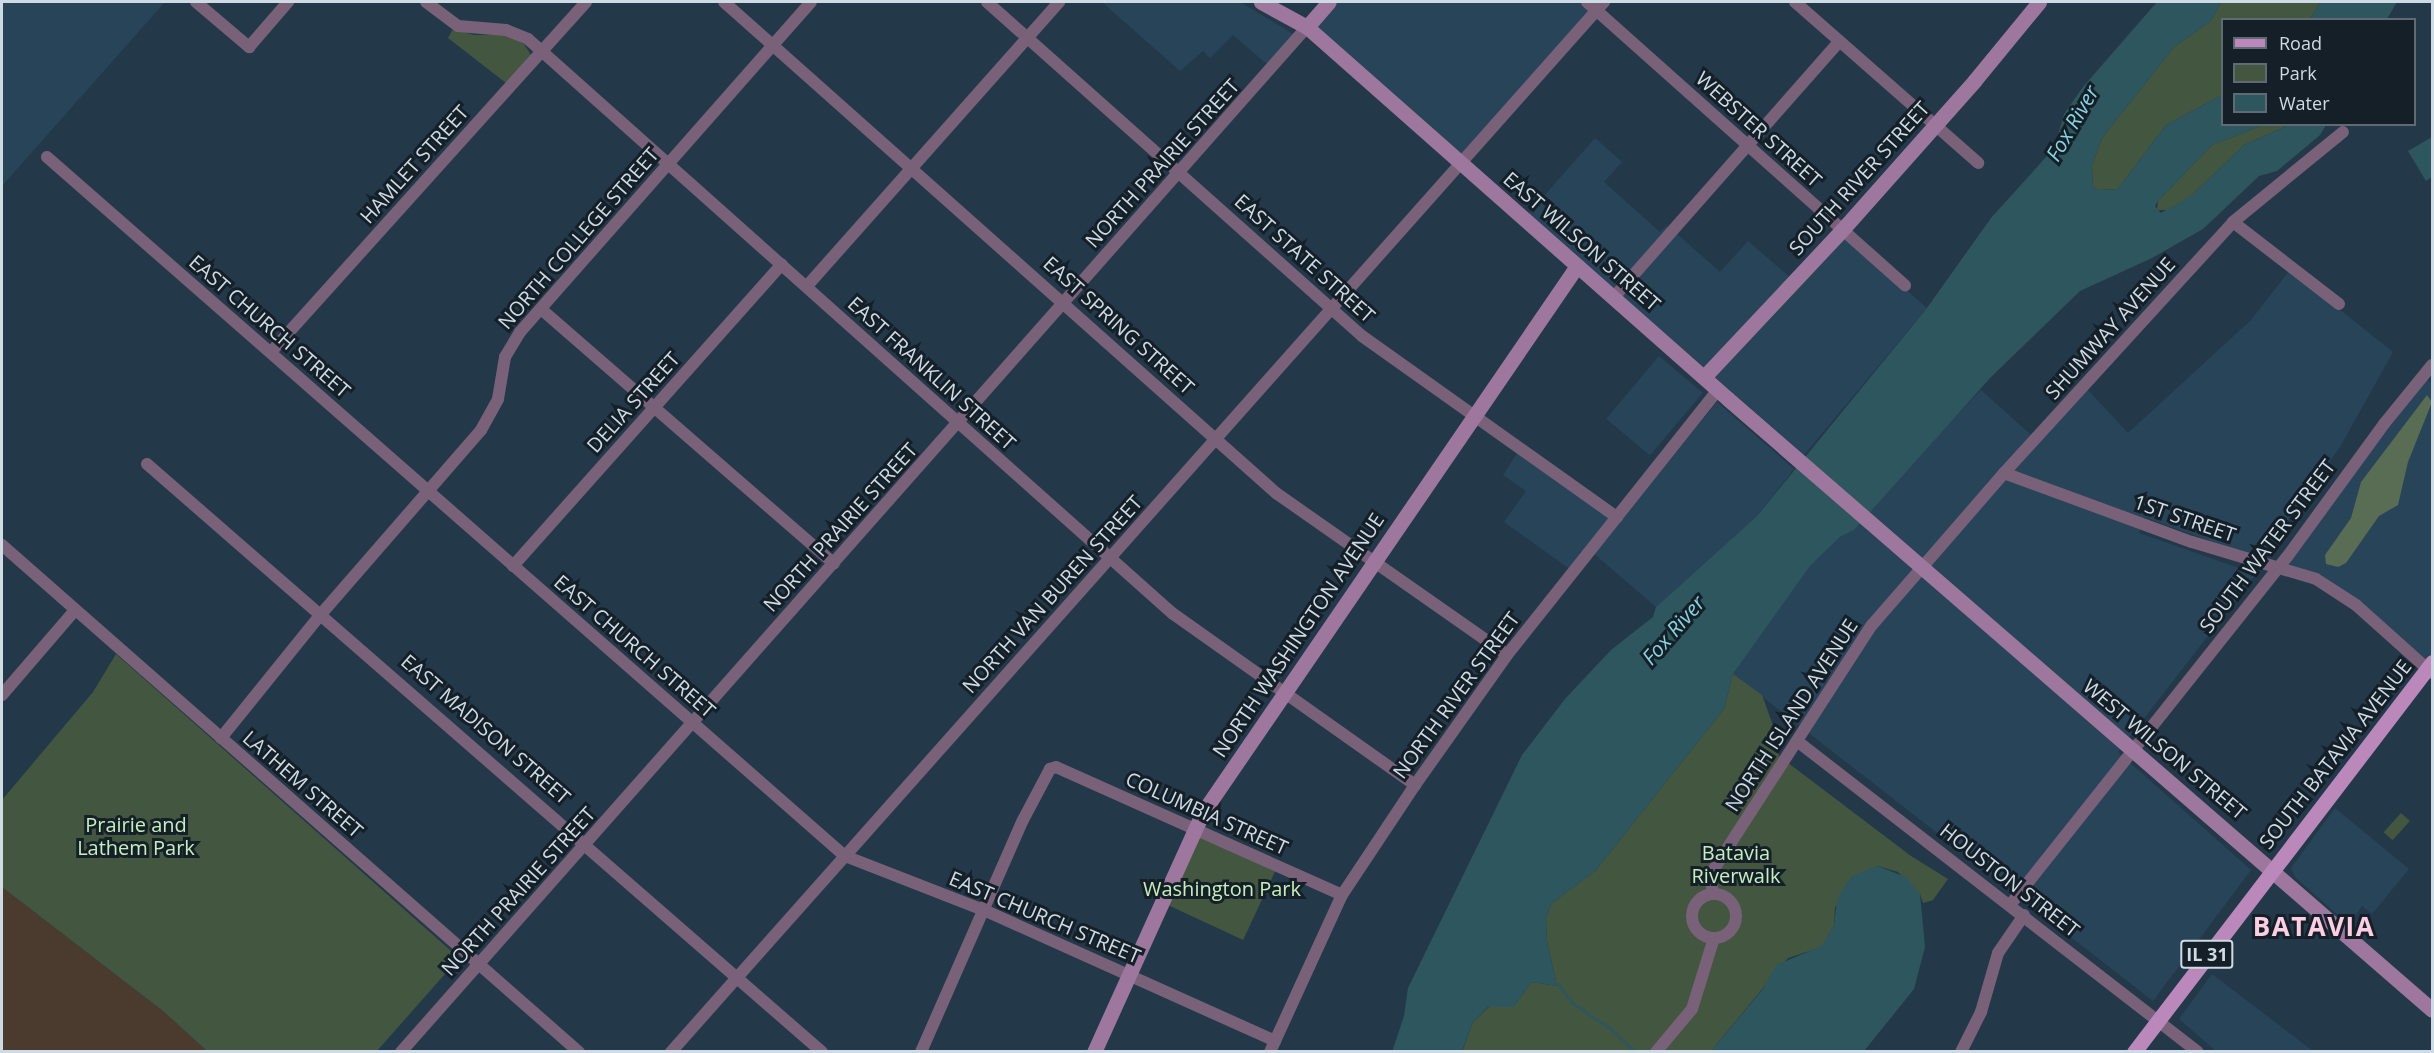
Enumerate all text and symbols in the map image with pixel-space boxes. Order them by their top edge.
legend [2221,18,2416,126]
text: Road [2279,31,2322,55]
text: Park [2279,61,2317,85]
street label: WEBSTER STREET [1691,66,1827,192]
street label: NORTH PRAIRIE STREET [1080,74,1244,252]
water label: Fox River [2040,81,2104,165]
text: Water [2279,91,2330,115]
street label: SOUTH RIVER STREET [1784,96,1934,260]
street label: HAMLET STREET [355,100,473,228]
street label: NORTH COLLEGE STREET [493,142,663,334]
street label: EAST WILSON STREET [1499,166,1665,316]
street label: EAST STATE STREET [1230,189,1380,327]
street label: EAST CHURCH STREET [185,250,355,402]
street label: EAST SPRING STREET [1039,251,1199,399]
street label: SHUMWAY AVENUE [2040,252,2180,404]
street label: EAST FRANKLIN STREET [843,291,1021,455]
street label: DELIA STREET [582,347,684,457]
street label: NORTH PRAIRIE STREET [758,438,922,616]
street label: SOUTH WATER STREET [2194,455,2340,637]
street label: 1ST STREET [2131,489,2239,547]
street label: NORTH VAN BUREN STREET [957,490,1147,698]
street label: NORTH WASHINGTON AVENUE [1207,508,1389,762]
street label: EAST CHURCH STREET [550,570,720,722]
water label: Fox River [1636,590,1710,670]
street label: NORTH RIVER STREET [1388,607,1524,783]
street label: NORTH ISLAND AVENUE [1720,614,1862,816]
street label: EAST MADISON STREET [397,649,575,809]
street label: SOUTH BATAVIA AVENUE [2254,655,2416,853]
street label: WEST WILSON STREET [2079,674,2251,824]
street label: LATHEM STREET [238,726,368,842]
street label: COLUMBIA STREET [1122,766,1292,860]
street label: NORTH PRAIRIE STREET [436,802,600,980]
park label: Prairie and Lathem Park [77,812,195,859]
street label: HOUSTON STREET [1936,818,2084,942]
park label: Batavia Riverwalk [1692,840,1780,887]
street label: EAST CHURCH STREET [946,866,1144,968]
park label: Washington Park [1143,876,1301,900]
district label: BATAVIA [2253,911,2375,943]
road number: IL 31 [2180,939,2234,969]

